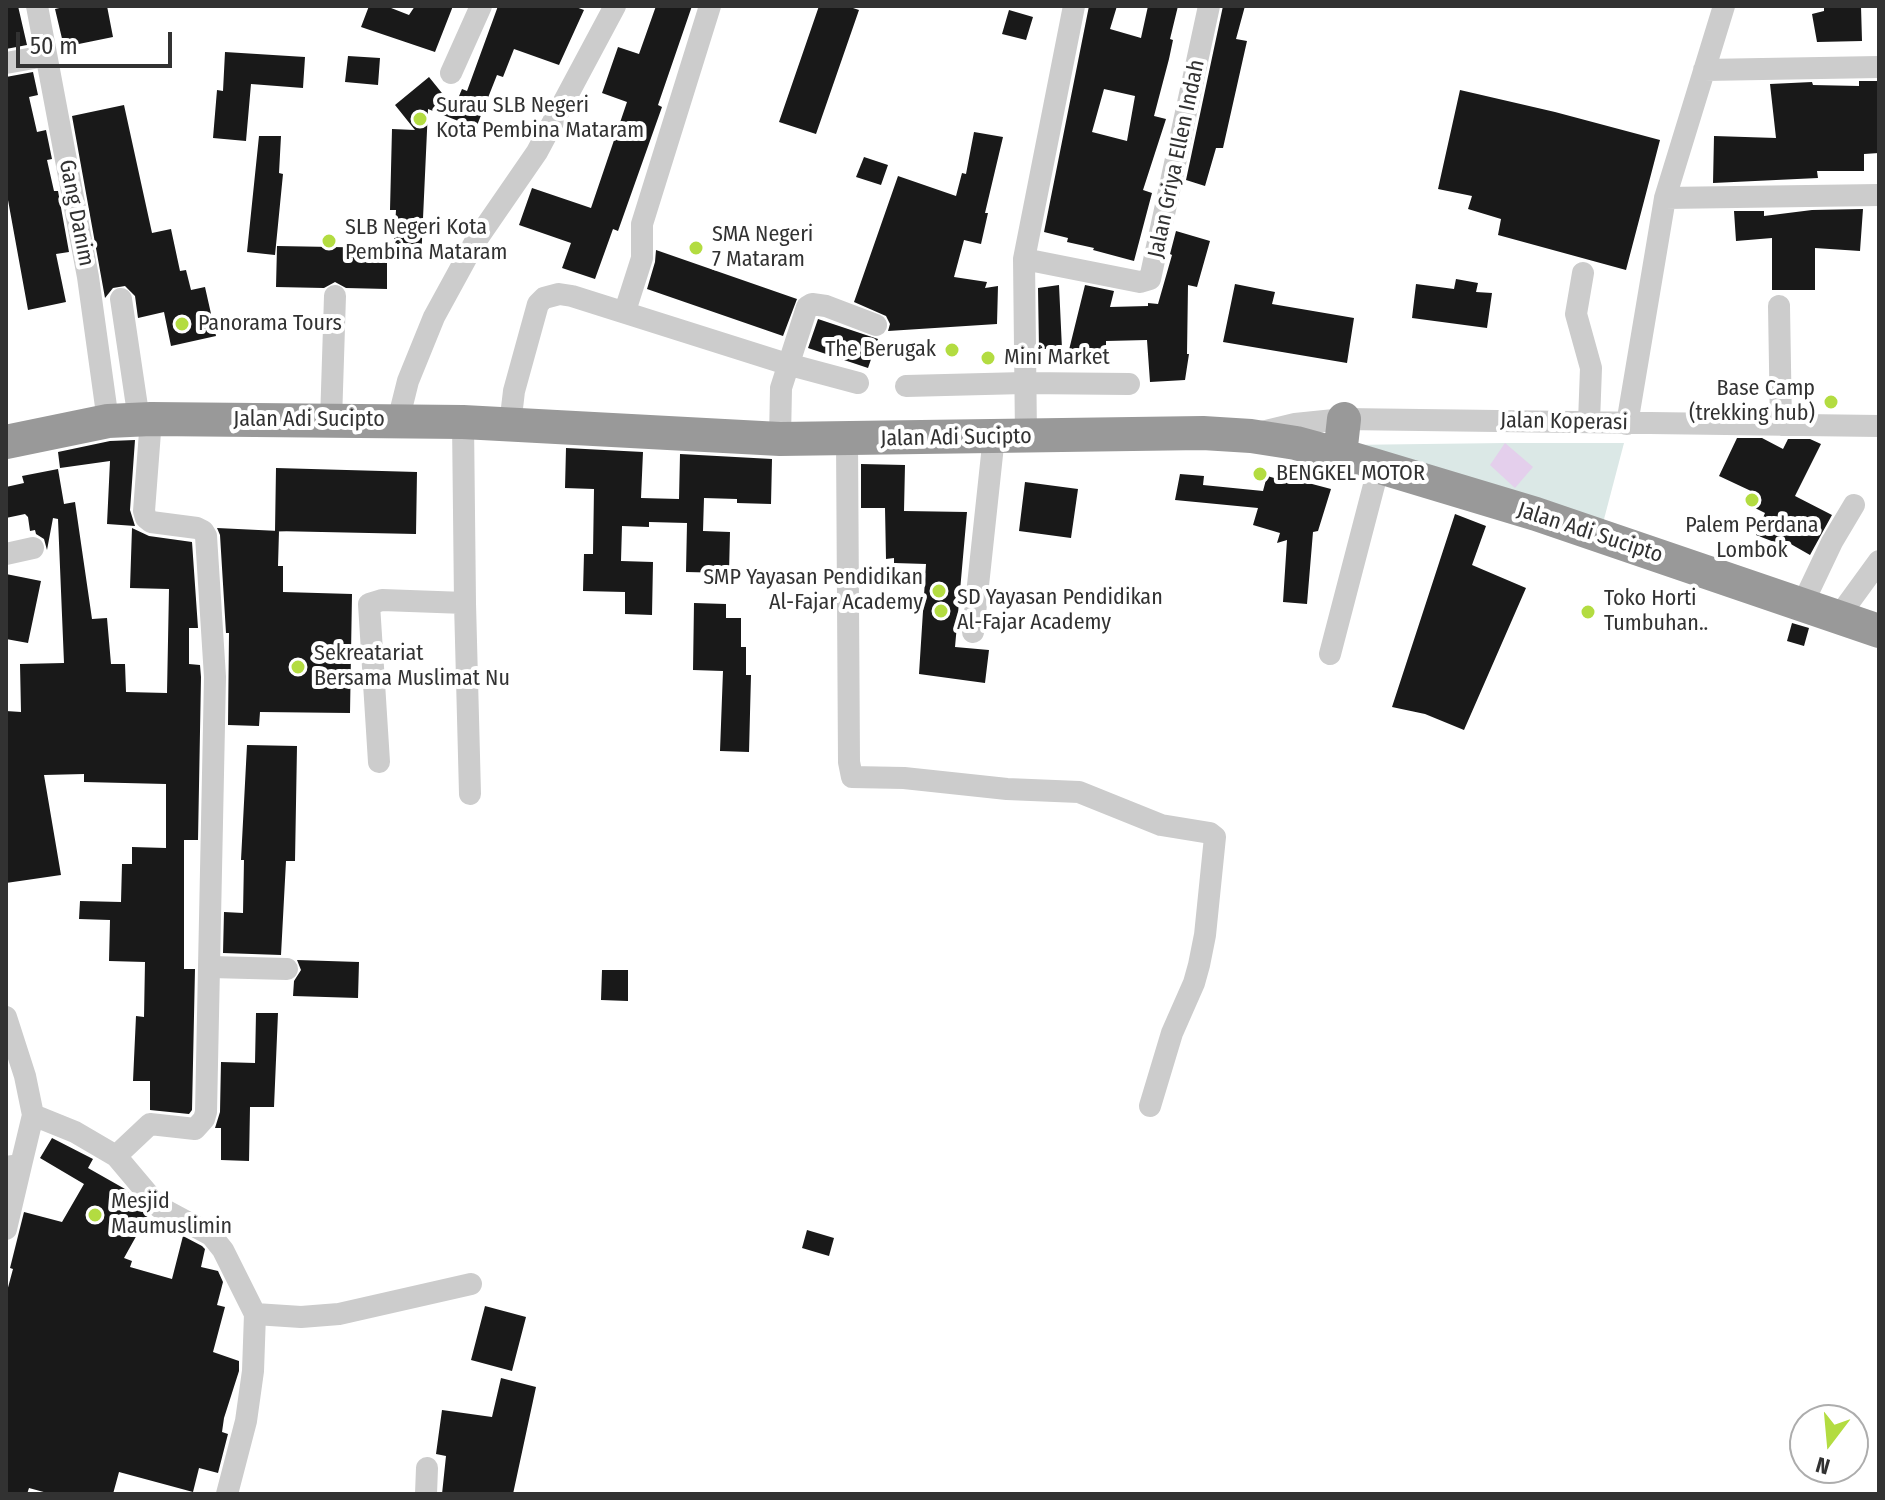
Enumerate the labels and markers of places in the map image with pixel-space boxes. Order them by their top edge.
place label: Surau SLB Negeri Kota Pembina Mataram [436,93,644,144]
marker: Surau SLB Negeri Kota Pembina Mataram [411,110,429,128]
place label: SLB Negeri Kota Pembina Mataram [345,215,507,266]
place label: SMA Negeri 7 Mataram [712,222,813,274]
marker: SLB Negeri Kota Pembina Mataram [320,232,338,250]
marker: SMA Negeri 7 Mataram [687,239,705,257]
place label: Panorama Tours [198,311,342,337]
marker: Panorama Tours [173,315,191,333]
place label: The Berugak [825,337,936,363]
marker: The Berugak [943,341,961,359]
place label: Mini Market [1004,345,1110,371]
marker: Mini Market [979,349,997,367]
place label: Base Camp (trekking hub) [1689,376,1815,428]
marker: Base Camp (trekking hub) [1822,393,1840,411]
place label: BENGKEL MOTOR [1276,461,1425,487]
marker: BENGKEL MOTOR [1251,465,1269,483]
marker: Palem Perdana Lombok [1743,491,1761,509]
place label: Palem Perdana Lombok [1685,513,1819,564]
place label: SMP Yayasan Pendidikan Al-Fajar Academy [703,565,923,616]
marker: SMP Yayasan Pendidikan Al-Fajar Academy [930,582,948,600]
place label: SD Yayasan Pendidikan Al-Fajar Academy [957,585,1163,636]
place label: Toko Horti Tumbuhan.. [1604,586,1708,638]
marker: SD Yayasan Pendidikan Al-Fajar Academy [932,602,950,620]
marker: Toko Horti Tumbuhan.. [1579,603,1597,621]
place label: Sekreatariat Bersama Muslimat Nu [314,641,510,692]
marker: Sekreatariat Bersama Muslimat Nu [289,658,307,676]
place label: Mesjid Maumuslimin [111,1189,232,1240]
marker: Mesjid Maumuslimin [86,1206,104,1224]

